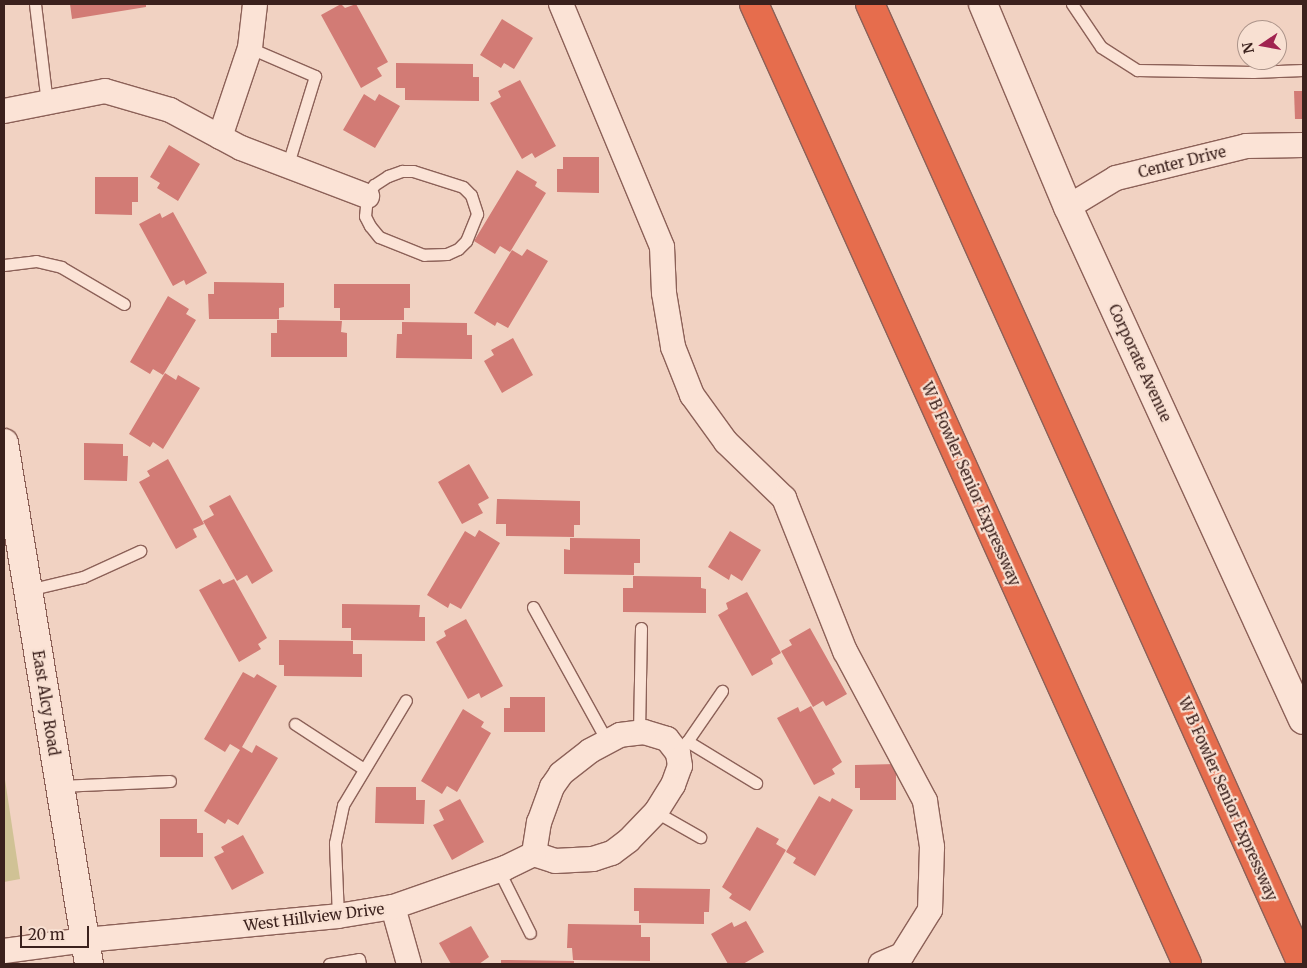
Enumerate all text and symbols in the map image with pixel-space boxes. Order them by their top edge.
north arrow [1237,20,1287,70]
text: N [1238,41,1258,55]
street label: Center Drive [1136,142,1228,182]
street label: Corporate Avenue [1105,301,1175,425]
street label: W B Fowler Senior Expressway [918,379,1024,589]
street label: East Alcy Road [29,649,63,757]
street label: W B Fowler Senior Expressway [1175,694,1281,904]
street label: West Hillview Drive [243,899,385,935]
scale bar [22,916,91,948]
text: 20 m [28,925,65,944]

